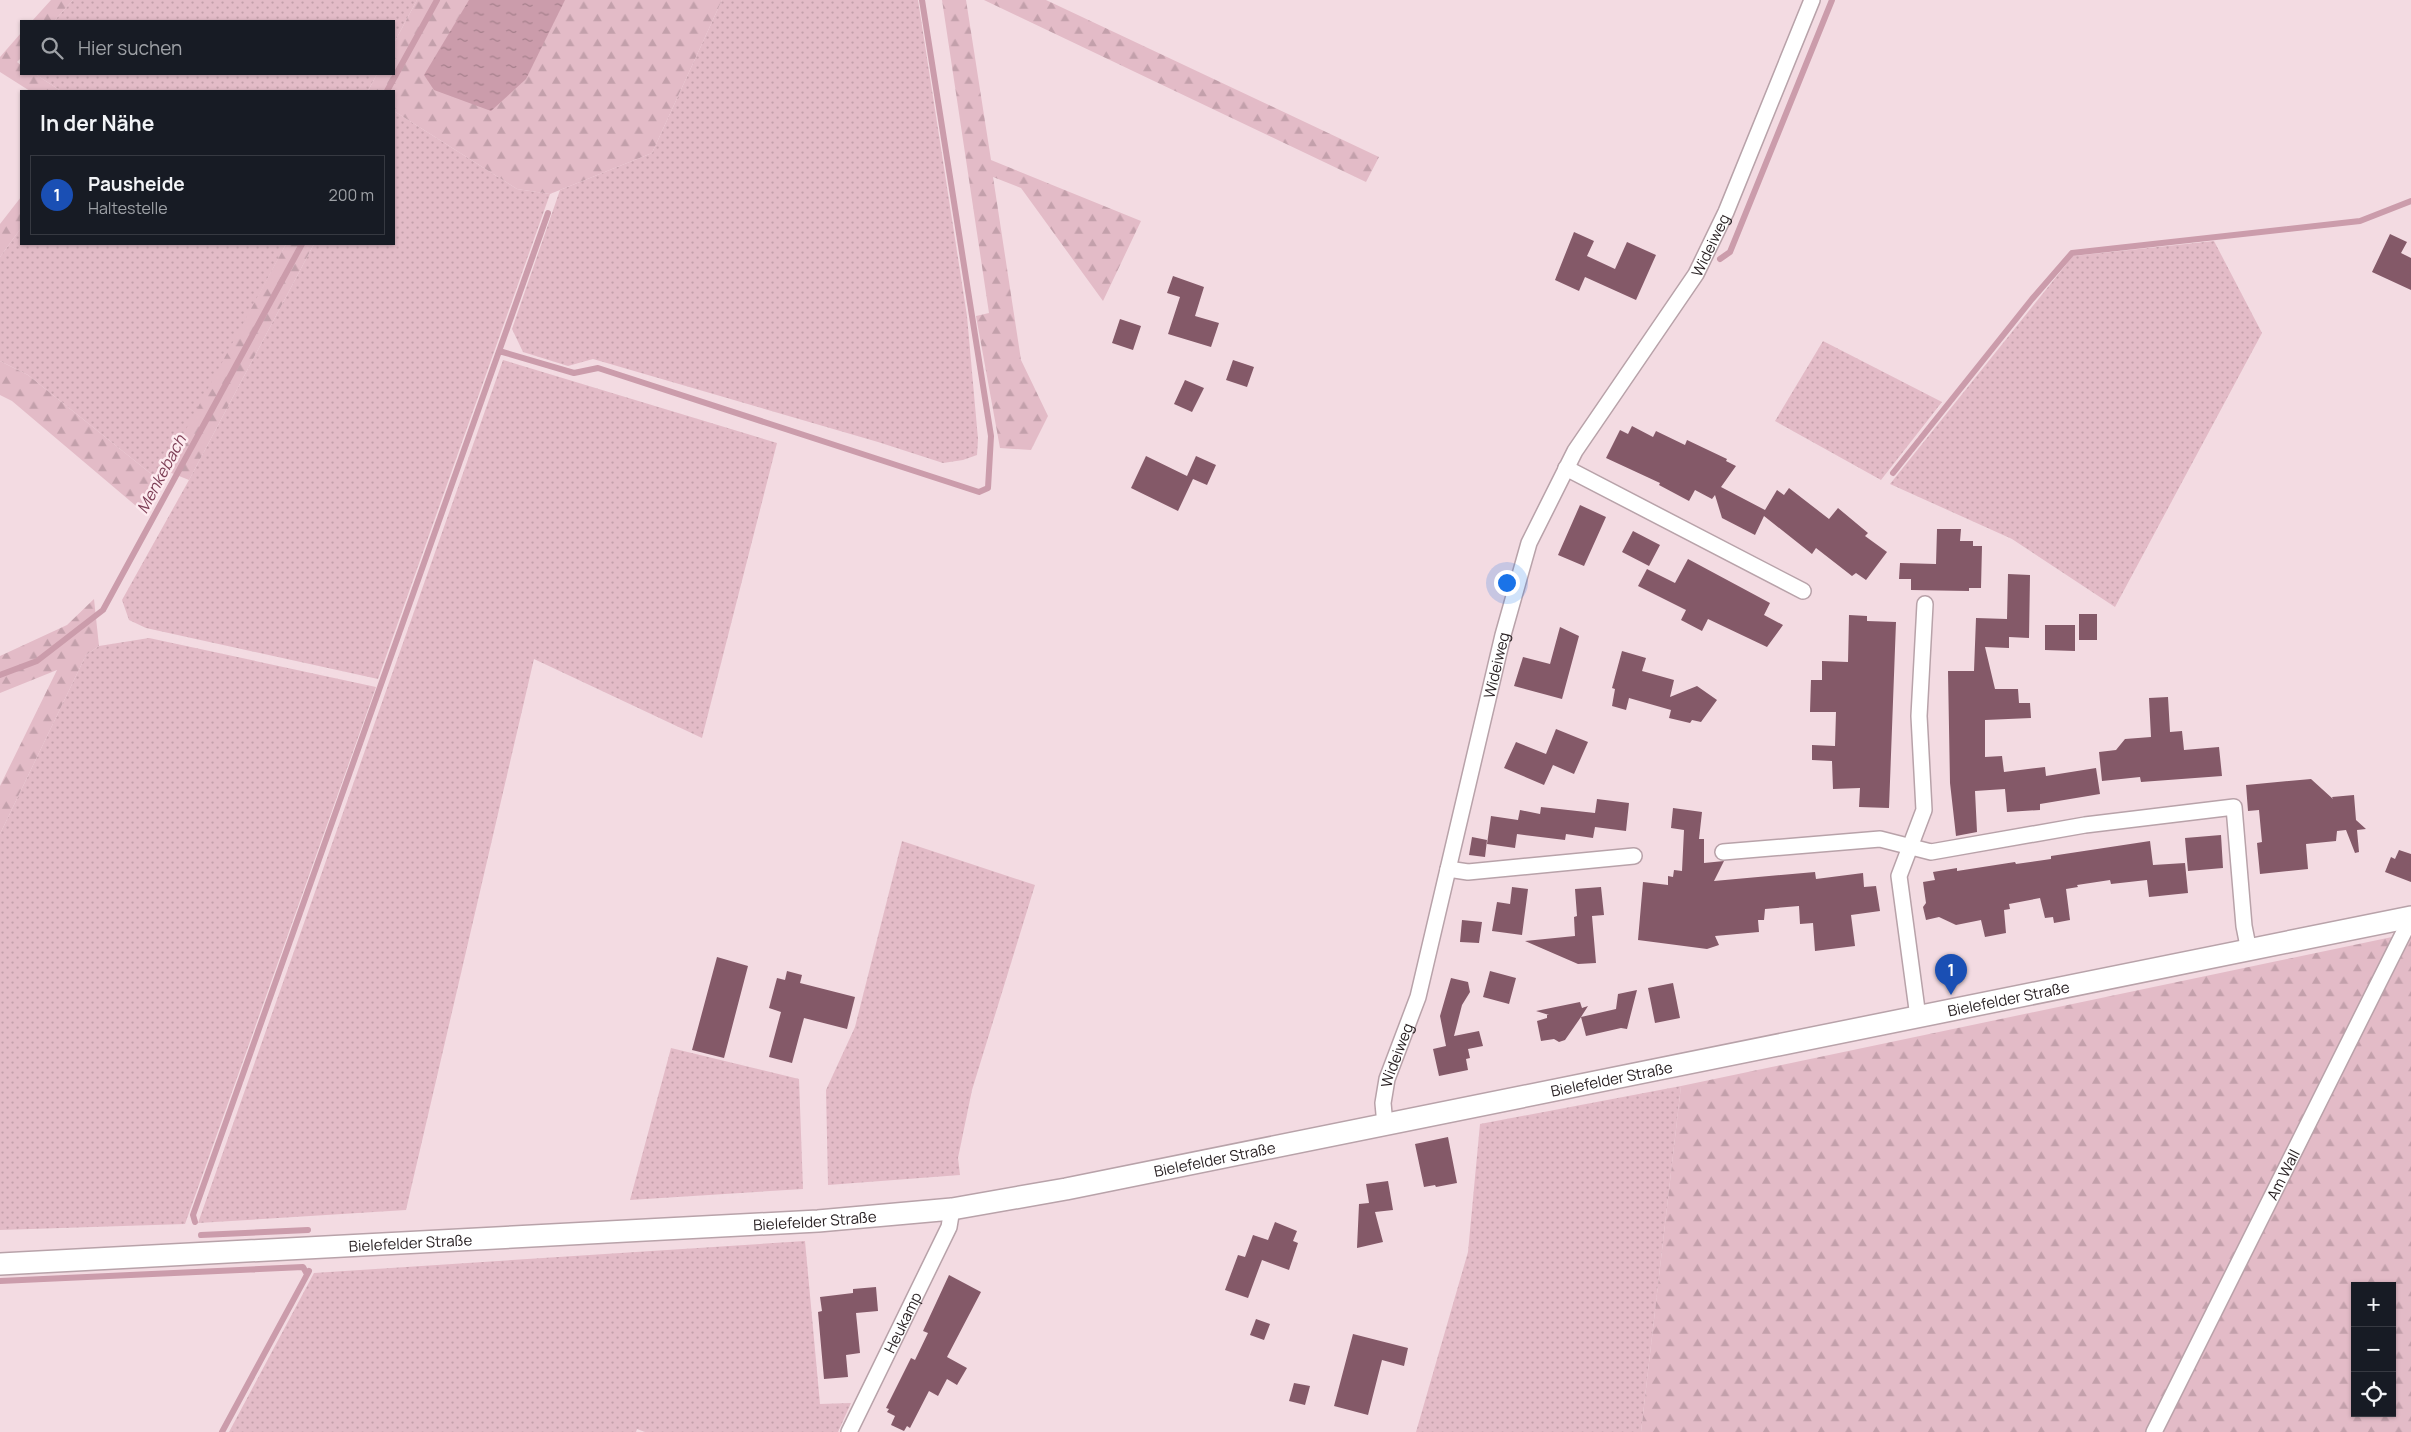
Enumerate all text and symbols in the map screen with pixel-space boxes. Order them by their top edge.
search box [20,20,395,75]
icon: search [38,34,66,62]
text: Hier suchen [78,35,182,61]
text: In der Nähe [40,109,154,137]
text: Pausheide [88,171,185,197]
text: 1 [53,184,61,206]
text: 200 m [329,184,374,206]
text: Haltestelle [88,197,168,219]
street label: Wideiweg [1686,210,1734,280]
water label: Menkebach [131,430,191,517]
your location [1494,570,1520,596]
street label: Wideiweg [1478,630,1514,700]
pin: 1 [1935,954,1967,995]
street label: Bielefelder Straße [1946,976,2071,1021]
street label: Wideiweg [1375,1020,1418,1089]
street label: Bielefelder Straße [1549,1056,1674,1101]
street label: Bielefelder Straße [1152,1136,1278,1182]
street label: Am Wall [2261,1146,2304,1203]
street label: Bielefelder Straße [753,1205,878,1235]
street label: Bielefelder Straße [348,1229,473,1256]
map controls [2351,1282,2396,1417]
button: + [2351,1282,2396,1327]
street label: Heukamp [879,1288,926,1356]
button: − [2351,1327,2396,1372]
button: locate [2351,1372,2396,1417]

